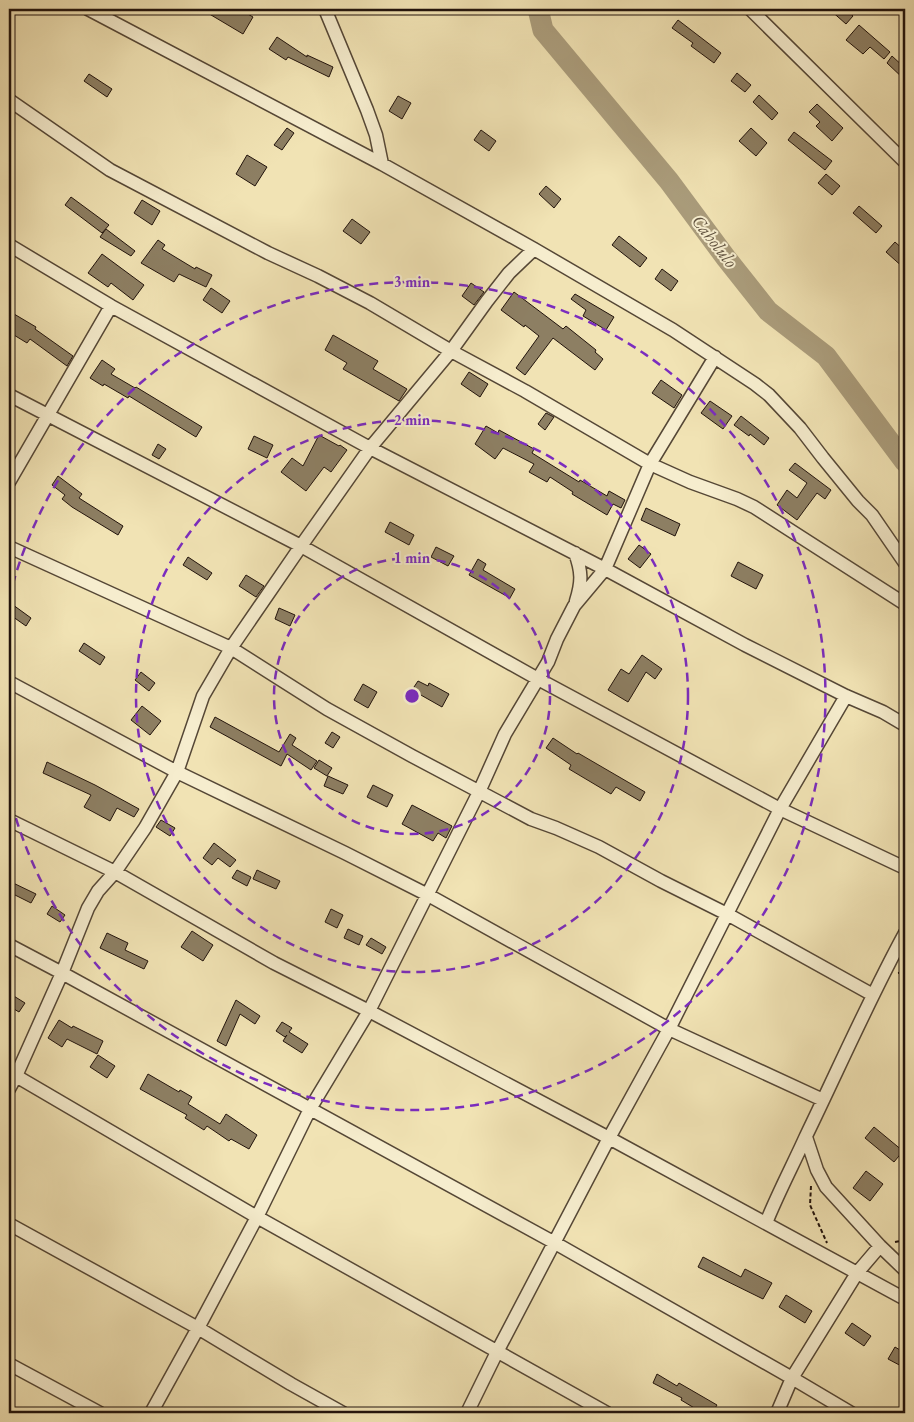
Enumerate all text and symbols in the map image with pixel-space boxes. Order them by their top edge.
water label: Caholulo [687,210,743,272]
text: 3 min [394,272,431,291]
text: 2 min [394,410,431,429]
text: 1 min [394,548,431,567]
centre of rings [403,687,421,705]

